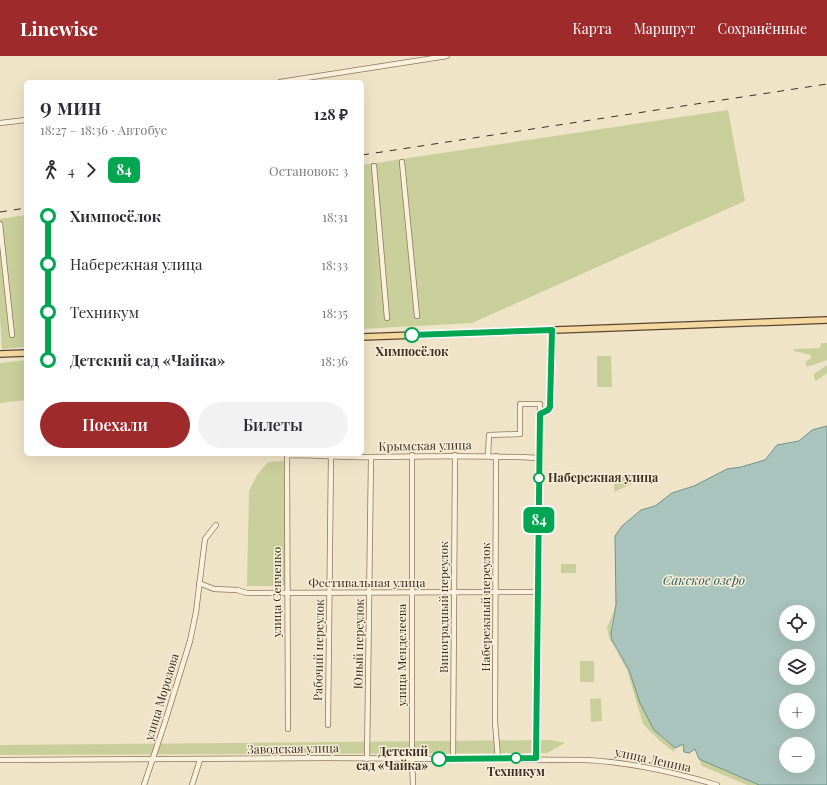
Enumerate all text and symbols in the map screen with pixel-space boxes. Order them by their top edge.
text: Linewise [20,15,98,41]
text: Карта [572,19,612,38]
text: Маршрут [634,19,696,38]
text: Сохранённые [718,19,807,38]
text: 9 мин [40,91,101,121]
text: 128 ₽ [314,104,348,124]
text: 18:27 – 18:36 · Автобус [40,121,167,138]
icon: walk [40,159,62,181]
icon: forward [80,159,102,181]
text: 84 [116,160,132,179]
text: 4 [68,162,74,179]
text: Остановок: 3 [269,162,348,179]
text: Химпосёлок [70,206,161,226]
text: 18:31 [322,208,348,225]
text: Набережная улица [70,254,203,274]
text: 18:33 [321,256,348,273]
text: Техникум [70,302,139,322]
text: 18:35 [322,304,348,321]
marker: Химпосёлок [404,327,420,343]
place label: Химпосёлок [376,343,449,359]
text: Детский сад «Чайка» [70,350,225,370]
text: 18:36 [320,352,348,369]
button: Поехали [40,402,190,448]
button: Билеты [198,402,348,448]
street label: Крымская улица [378,436,472,454]
place label: Набережная улица [548,469,659,485]
marker: Набережная улица [533,472,545,484]
line badge: 84 [521,507,557,533]
text: 84 [531,510,547,529]
street label: Виноградный переулок [435,541,451,673]
street label: Набережный переулок [477,542,493,672]
street label: улица Сенченко [268,546,284,638]
water label: Сакское озеро [663,571,745,588]
street label: Фестивальная улица [309,574,425,590]
street label: Рабочий переулок [309,599,327,701]
street label: Юный переулок [349,599,367,689]
street label: улица Менделеева [393,604,409,707]
map controls [779,605,815,773]
button: locate [779,605,815,641]
button: layers [779,649,815,685]
street label: улица Морозова [140,651,182,743]
button: + [779,693,815,729]
button: − [779,737,815,773]
street label: Заводская улица [247,739,339,757]
place label: Детский сад «Чайка» [356,743,428,773]
street label: улица Ленина [613,743,693,775]
marker: Детский сад «Чайка» [431,751,447,767]
marker: Техникум [510,752,522,764]
place label: Техникум [487,763,545,779]

